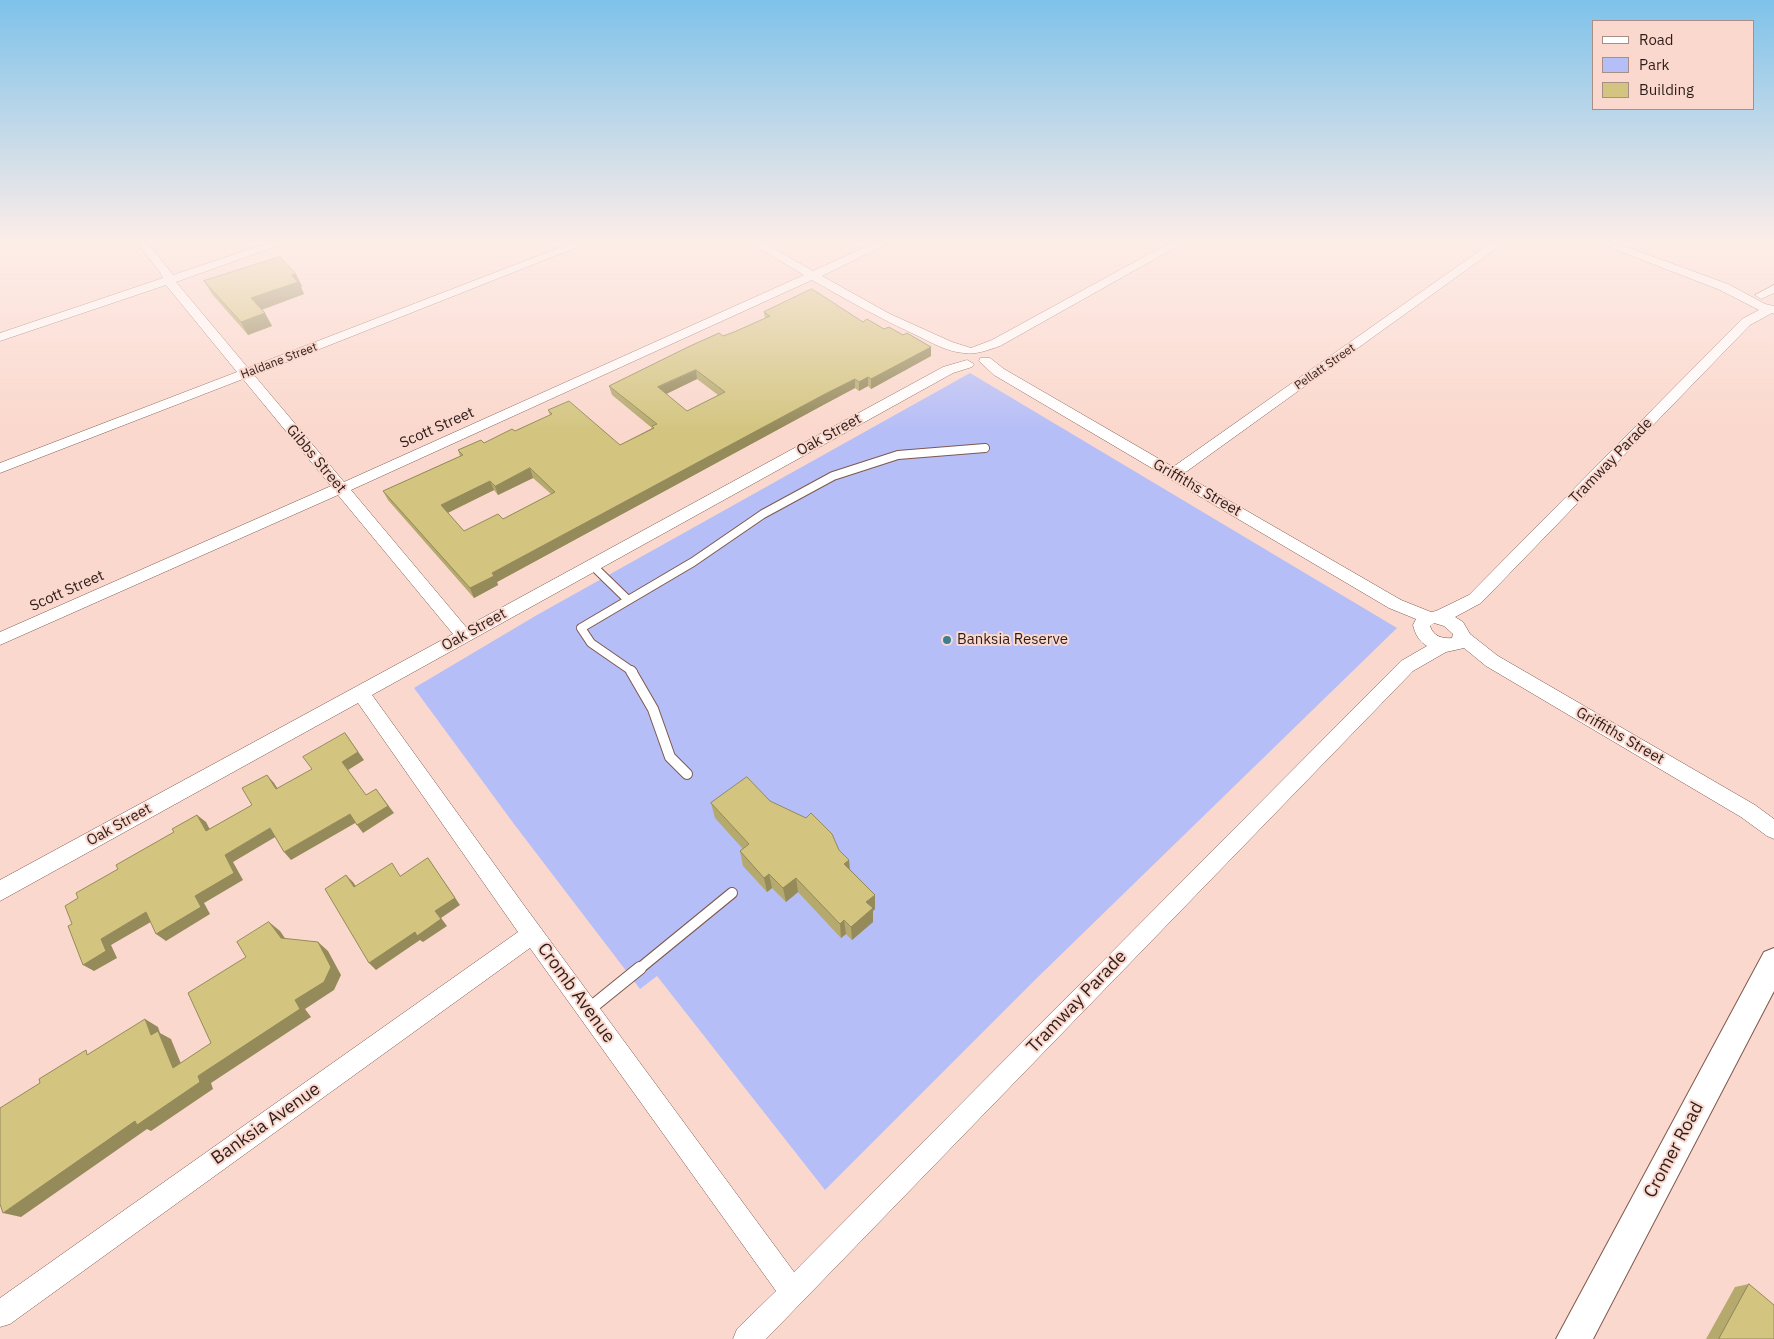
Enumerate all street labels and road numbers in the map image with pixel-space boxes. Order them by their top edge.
street label: Haldane Street [239,340,319,382]
street label: Pellatt Street [1292,341,1358,393]
street label: Scott Street [397,404,477,452]
street label: Oak Street [793,410,865,460]
street label: Tramway Parade [1566,414,1656,508]
street label: Gibbs Street [282,421,350,497]
street label: Griffiths Street [1150,456,1244,520]
street label: Scott Street [27,567,107,615]
street label: Oak Street [438,605,510,655]
street label: Griffiths Street [1573,704,1667,768]
street label: Oak Street [83,800,155,850]
street label: Cromb Avenue [533,939,619,1047]
street label: Tramway Parade [1023,946,1131,1058]
street label: Banksia Avenue [207,1078,325,1170]
street label: Cromer Road [1640,1098,1708,1202]

